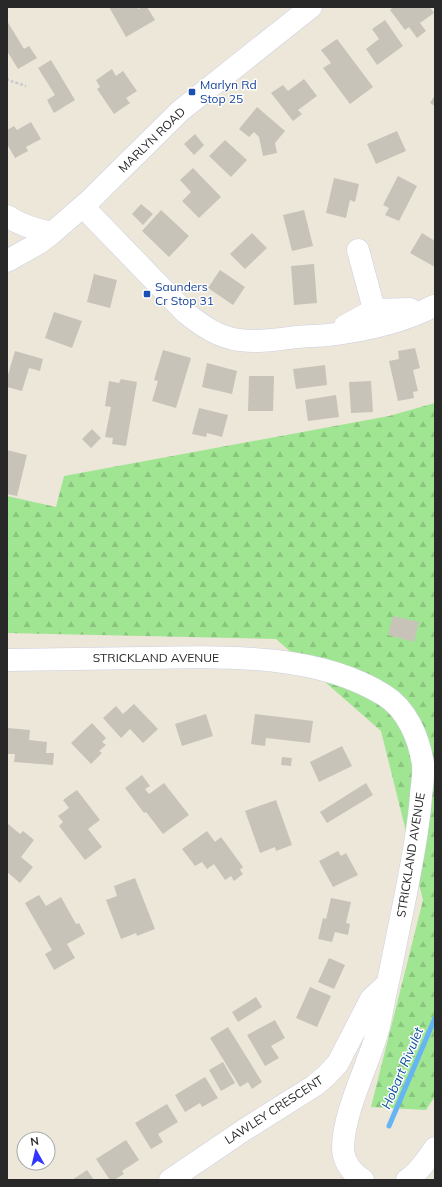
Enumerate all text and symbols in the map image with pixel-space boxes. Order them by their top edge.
place label: Marlyn Rd Stop 25 [200,77,257,106]
marker: Marlyn Rd Stop 25 [187,87,197,97]
street label: MARLYN ROAD [115,104,188,175]
place label: Saunders Cr Stop 31 [155,279,214,308]
marker: Saunders Cr Stop 31 [142,289,152,299]
street label: STRICKLAND AVENUE [93,650,219,665]
street label: STRICKLAND AVENUE [393,791,428,918]
water label: Hobart Rivulet [378,1024,427,1111]
street label: LAWLEY CRESCENT [222,1072,326,1147]
north arrow [16,1131,56,1171]
text: N [30,1134,40,1149]

